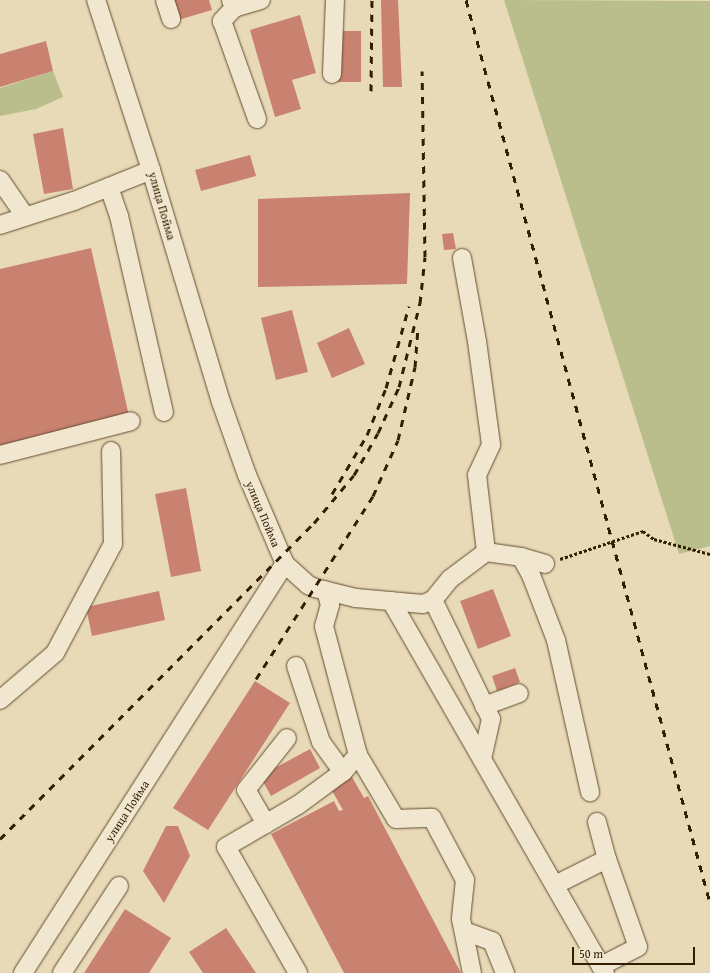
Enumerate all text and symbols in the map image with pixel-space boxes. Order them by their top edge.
street label: улица Пойма [145,170,179,242]
street label: улица Пойма [243,479,283,549]
street label: улица Пойма [102,778,152,844]
scale bar [574,939,697,965]
text: 50 m [579,945,603,962]

